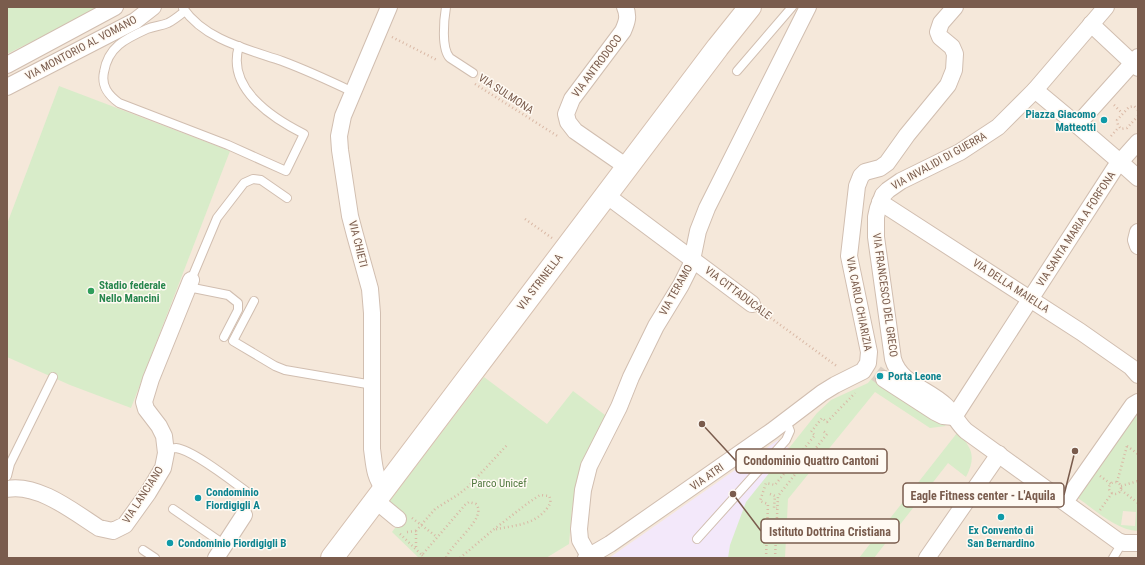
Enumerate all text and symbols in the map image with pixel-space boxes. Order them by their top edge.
street label: VIA MONTORIO AL VOMANO [23,13,139,83]
street label: VIA ANTRODOCO [569,32,625,100]
street label: VIA SULMONA [476,71,537,117]
place label: Piazza Giacomo Matteotti [1026,108,1097,134]
marker: Piazza Giacomo Matteotti [1099,115,1109,125]
street label: VIA INVALIDI DI GUERRA [889,129,989,193]
street label: VIA SANTA MARIA A FORFONA [1034,168,1119,289]
street label: VIA CHIETI [346,219,370,269]
street label: VIA FRANCESCO DEL GRECO [870,232,900,358]
street label: VIA STRINELLA [515,251,566,313]
street label: VIA CARLO CHIARIZIA [843,256,875,353]
street label: VIA DELLA MAIELLA [970,256,1052,316]
street label: VIA TERAMO [657,262,695,318]
street label: VIA CITTADUCALE [702,264,774,323]
place label: Stadio federale Nello Mancini [99,279,166,305]
marker: Stadio federale Nello Mancini [86,286,96,296]
place label: Porta Leone [888,370,941,383]
marker: Porta Leone [875,371,885,381]
callout: Condominio Quattro Cantoni [736,449,887,473]
text: Condominio Quattro Cantoni [743,454,879,468]
street label: VIA ATRI [688,461,726,493]
street label: VIA LANCIANO [120,464,166,526]
park label: Parco Unicef [471,477,527,490]
callout: Eagle Fitness center - L'Aquila [903,483,1064,507]
place label: Condominio Fiordigigli A [206,486,260,512]
text: Eagle Fitness center - L'Aquila [911,489,1056,503]
marker: Condominio Fiordigigli A [193,493,203,503]
marker: Ex Convento di San Bernardino [996,512,1006,522]
callout: Istituto Dottrina Cristiana [761,519,899,543]
place label: Ex Convento di San Bernardino [967,524,1035,550]
text: Istituto Dottrina Cristiana [769,525,891,539]
place label: Condominio Fiordigigli B [178,537,287,550]
marker: Condominio Fiordigigli B [165,538,175,548]

